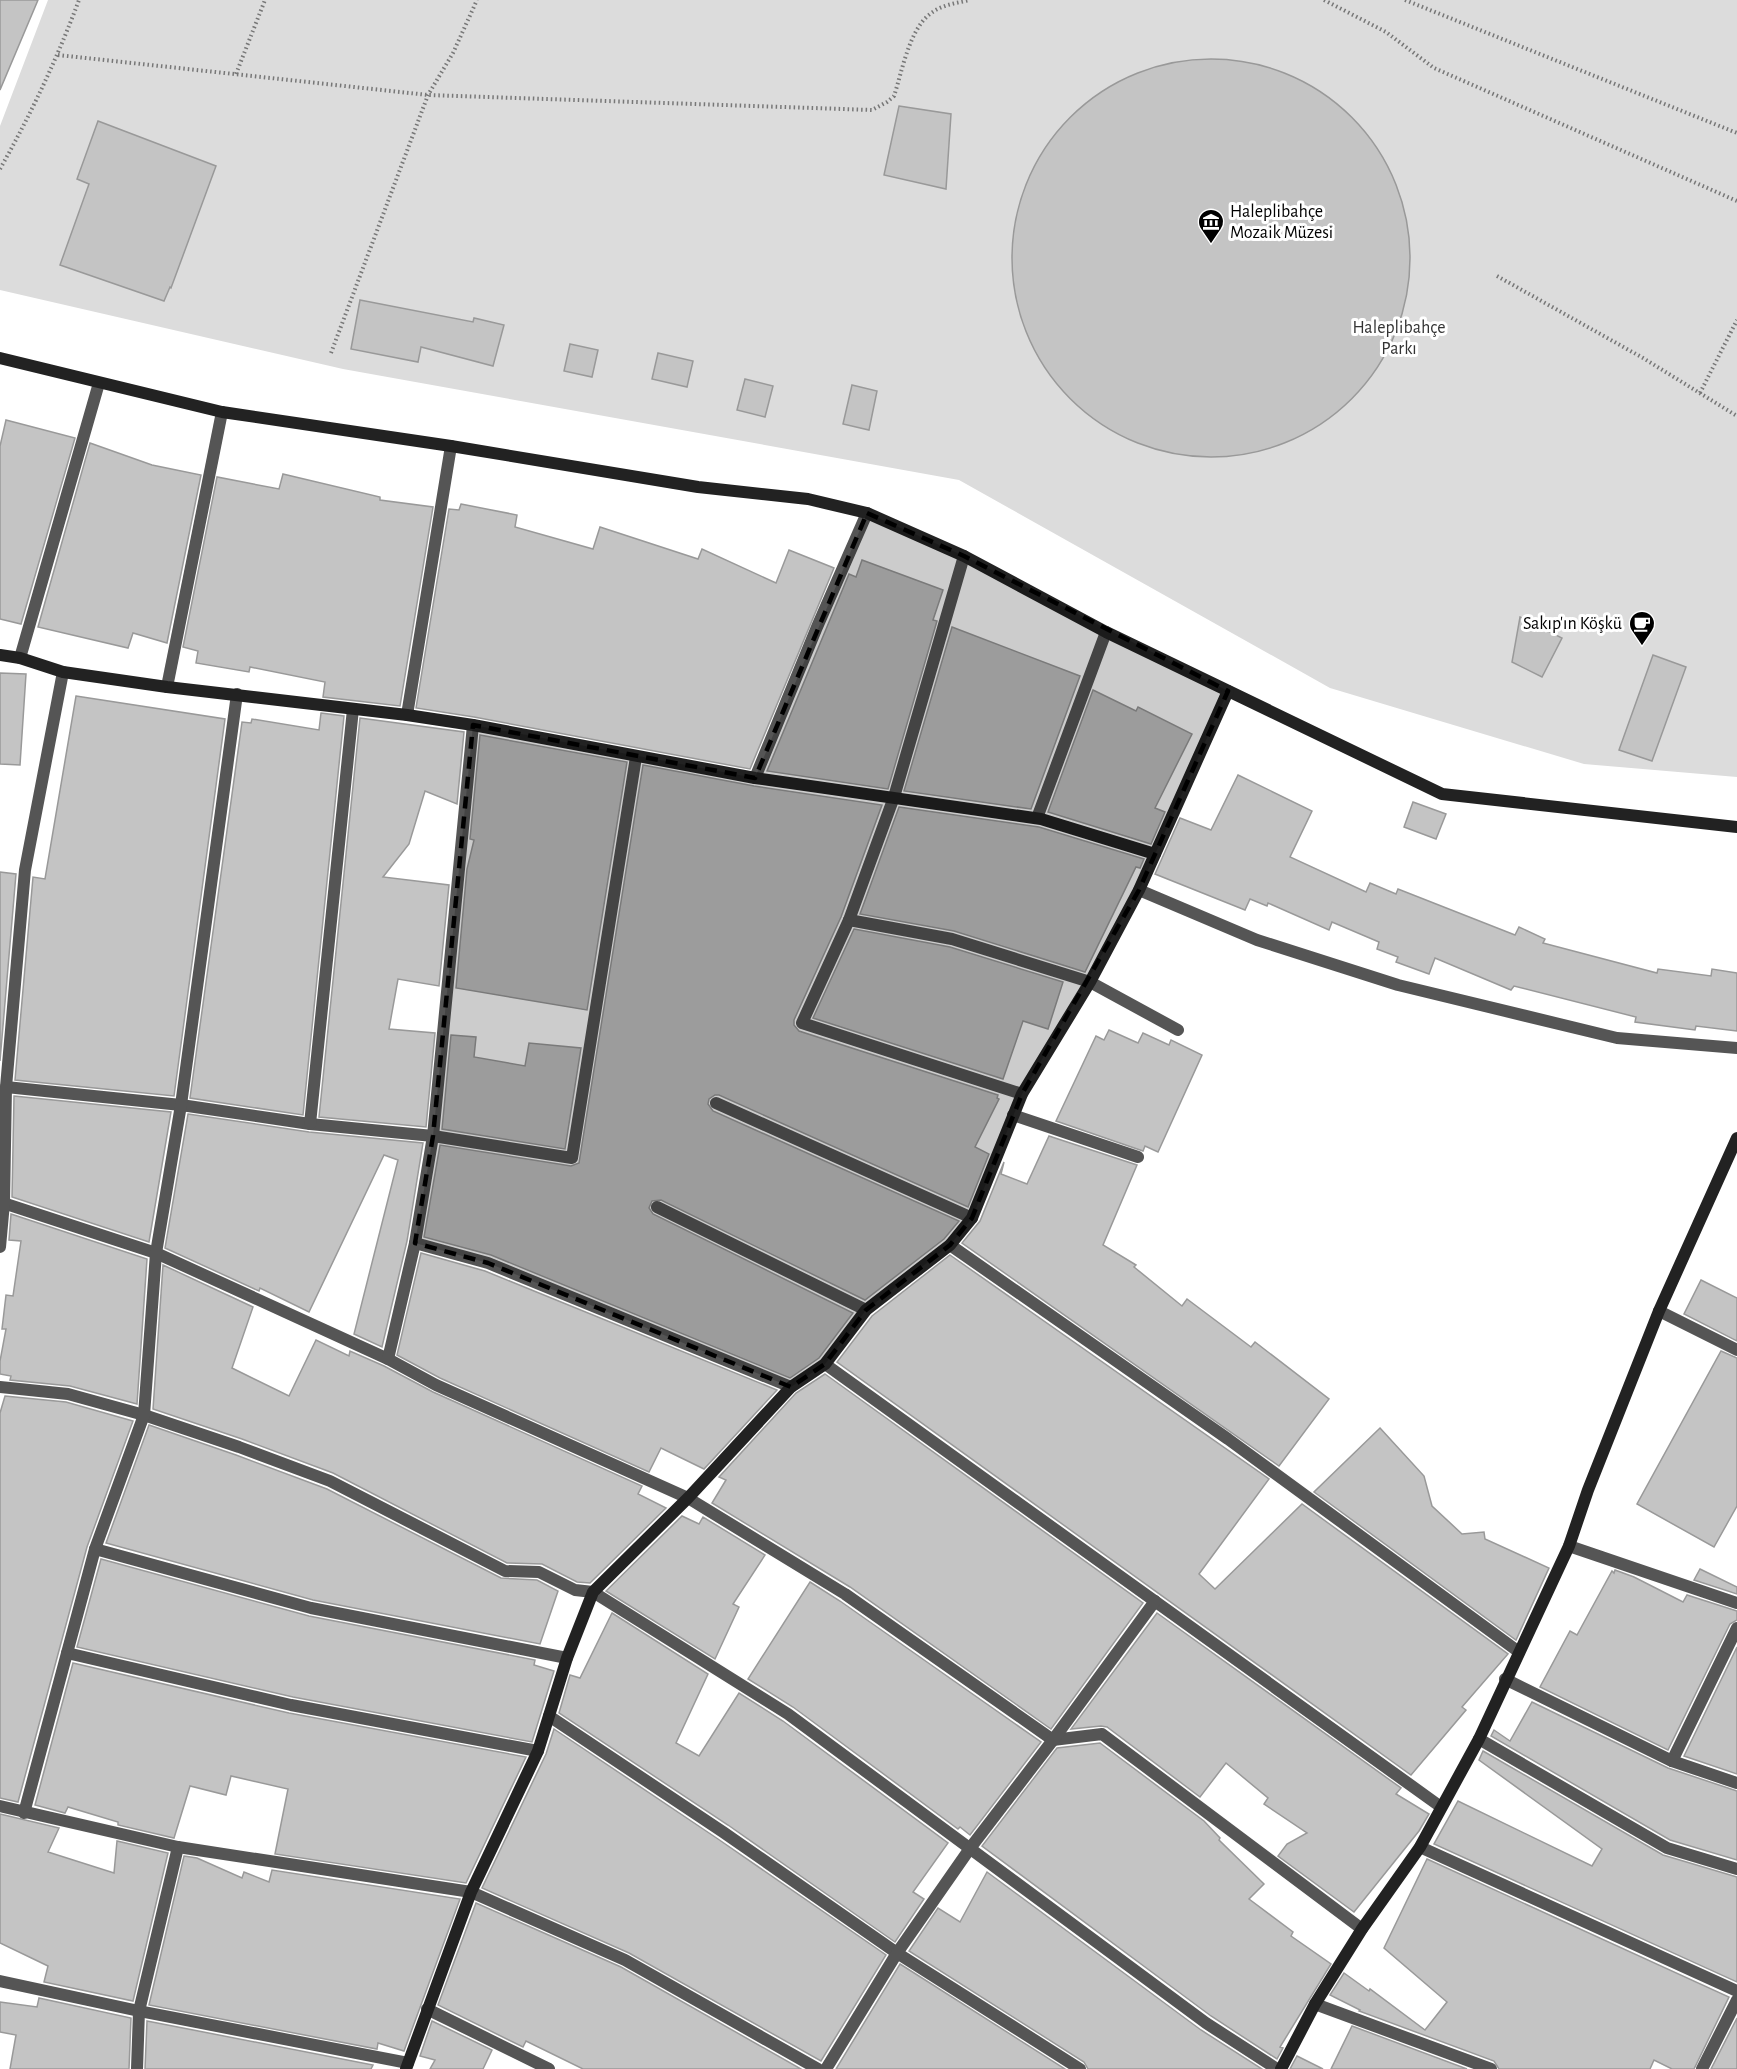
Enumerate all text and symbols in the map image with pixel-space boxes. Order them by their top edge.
place label: Haleplibahçe Mozaik Müzesi [1230,203,1333,242]
museum icon: Haleplibahçe Mozaik Müzesi [1196,207,1226,245]
park label: Haleplibahçe Parkı [1352,319,1446,358]
cafe icon: Sakıp'ın Köşkü [1627,609,1657,647]
place label: Sakıp'ın Köşkü [1523,615,1622,633]

